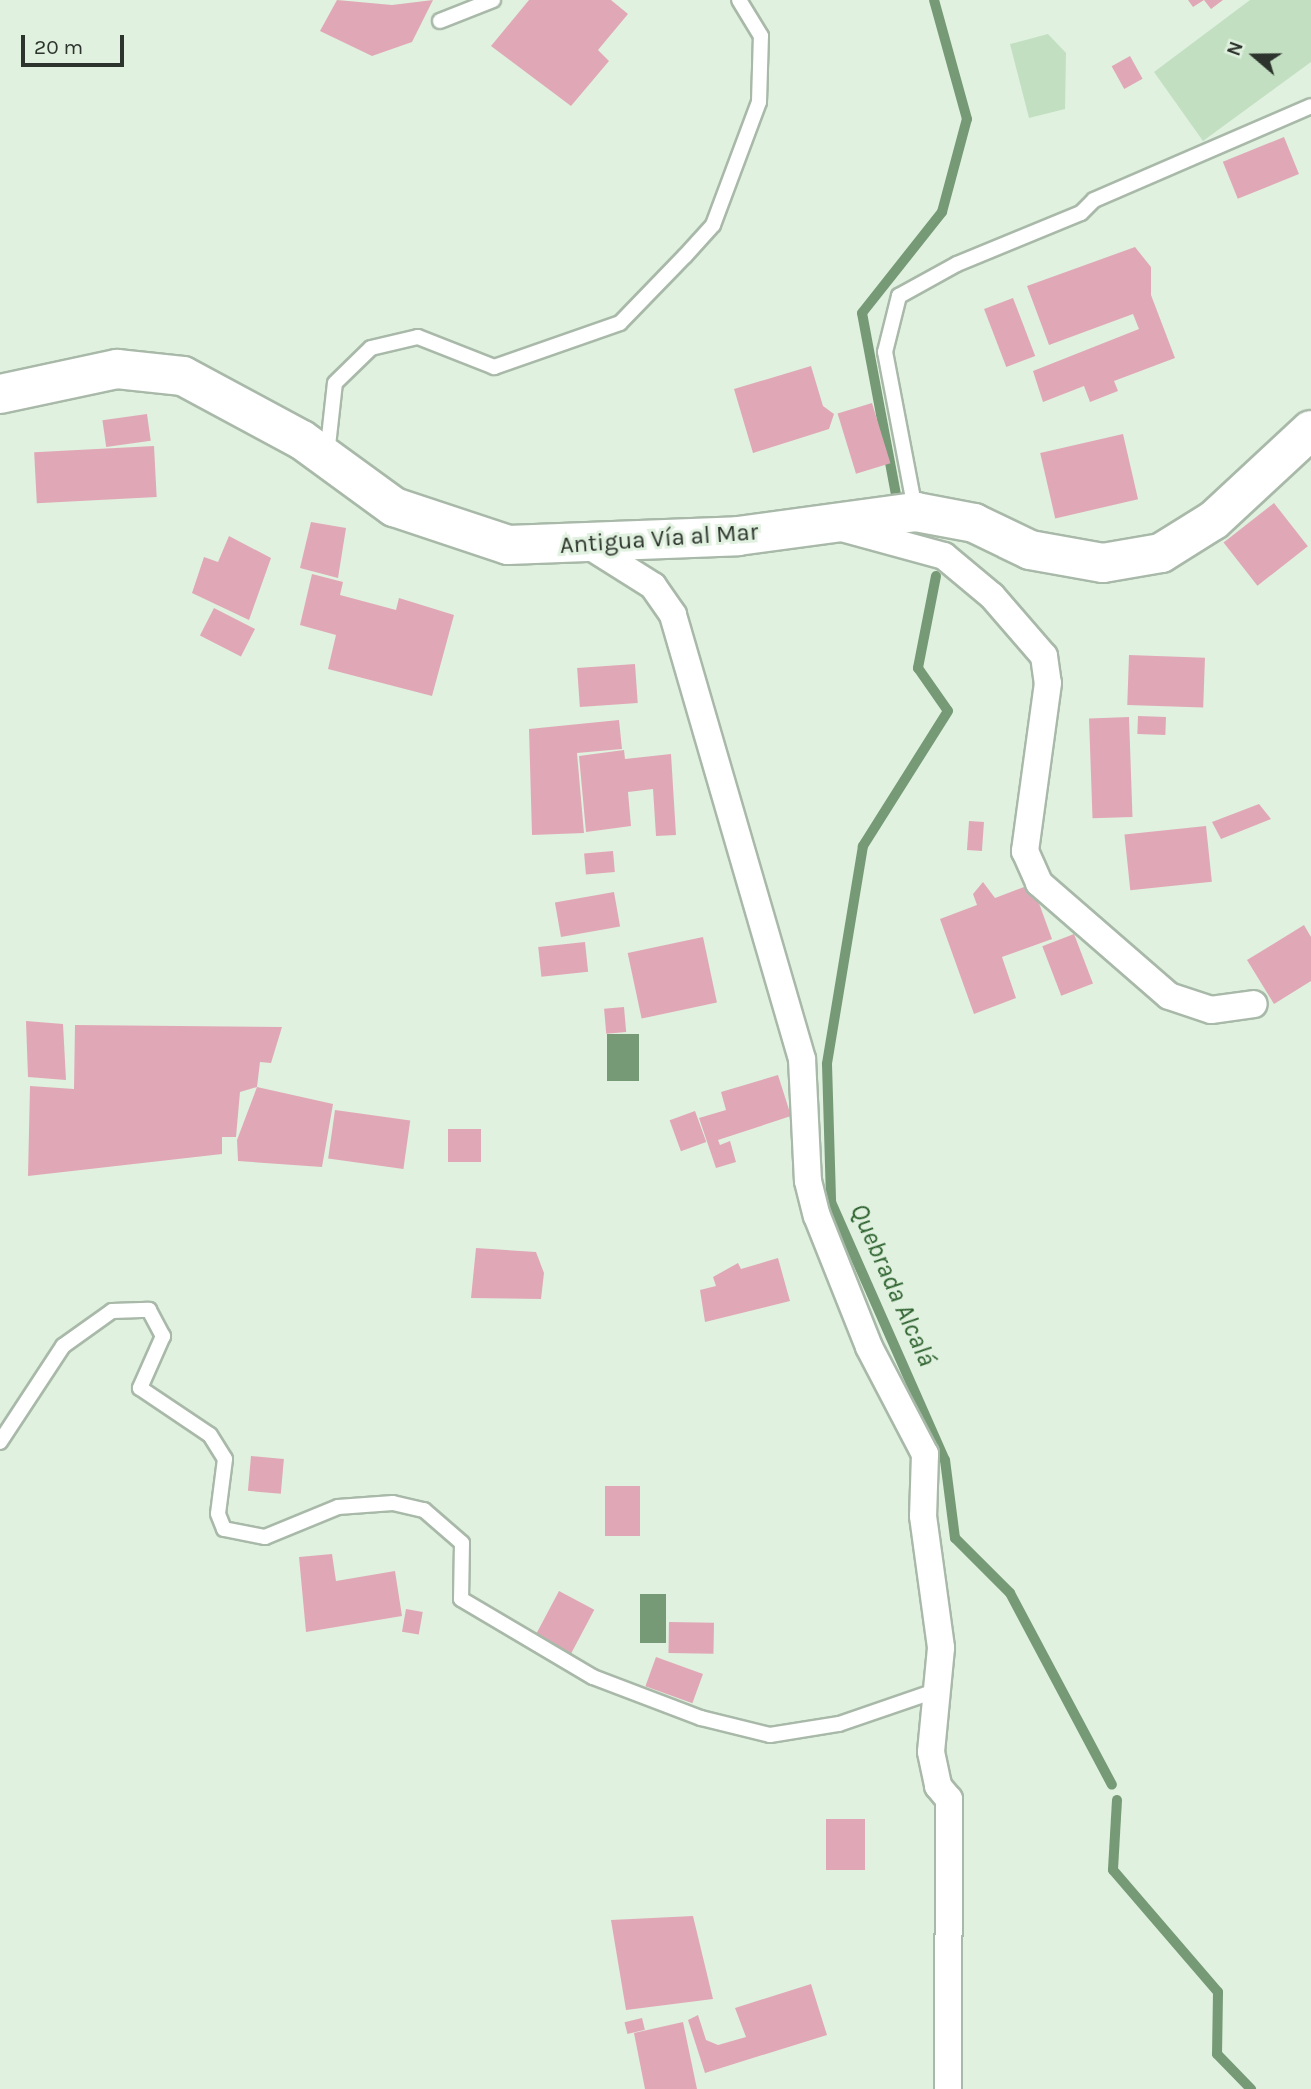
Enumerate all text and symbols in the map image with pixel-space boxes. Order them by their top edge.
scale bar [24,21,128,65]
north arrow [1220,21,1290,91]
text: 20 m [34,35,83,59]
text: N [1223,39,1248,59]
street label: Antigua Vía al Mar [559,518,759,560]
water label: Quebrada Alcalá [843,1199,943,1371]

